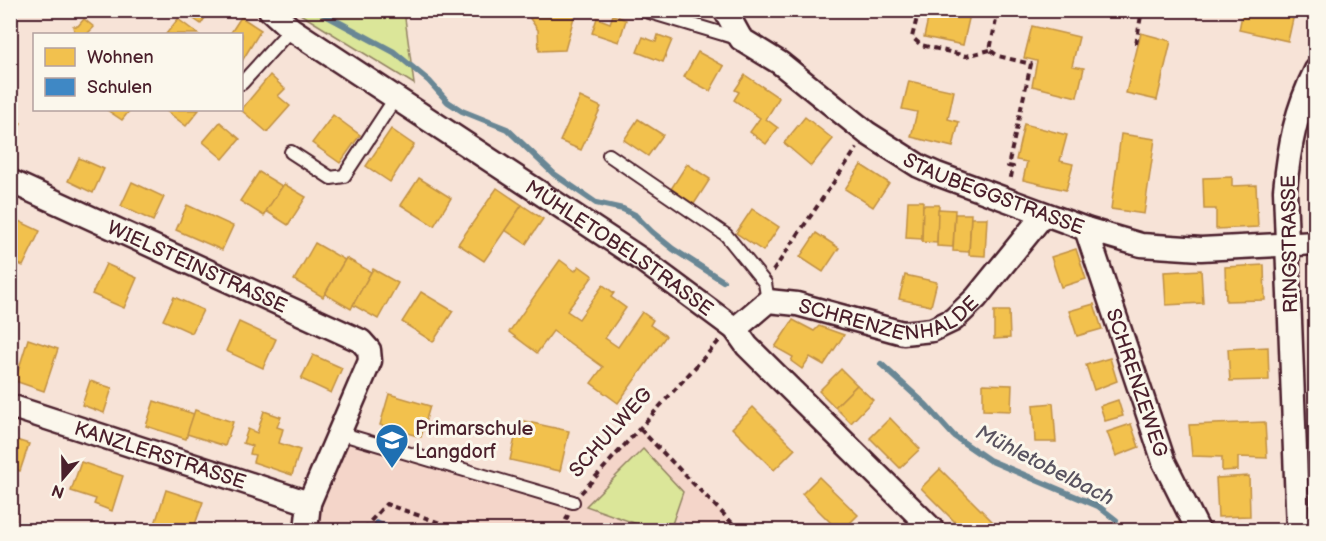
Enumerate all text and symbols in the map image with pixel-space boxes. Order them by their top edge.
legend [33,33,243,111]
text: Wohnen [87,47,154,68]
text: Schulen [87,77,152,98]
street label: STAUBEGGSTRASSE [898,148,1087,240]
street label: RINGSTRASSE [1277,175,1303,313]
street label: MÜHLETOBELSTRASSE [521,176,717,322]
street label: WIELSTEINSTRASSE [103,216,291,319]
street label: SCHRENZENHALDE [790,280,980,314]
text: SCHRENZENHALDE [796,291,984,346]
street label: SCHRENZEWEG [1100,306,1172,460]
street label: SCHULWEG [564,383,657,482]
street label: KANZLERSTRASSE [71,417,249,495]
place label: Primarschule Langdorf [415,417,534,464]
water label: Mühletobelbach [971,420,1119,511]
school or university icon: Primarschule Langdorf [374,422,410,469]
north arrow [33,448,93,508]
text: N [49,480,67,502]

